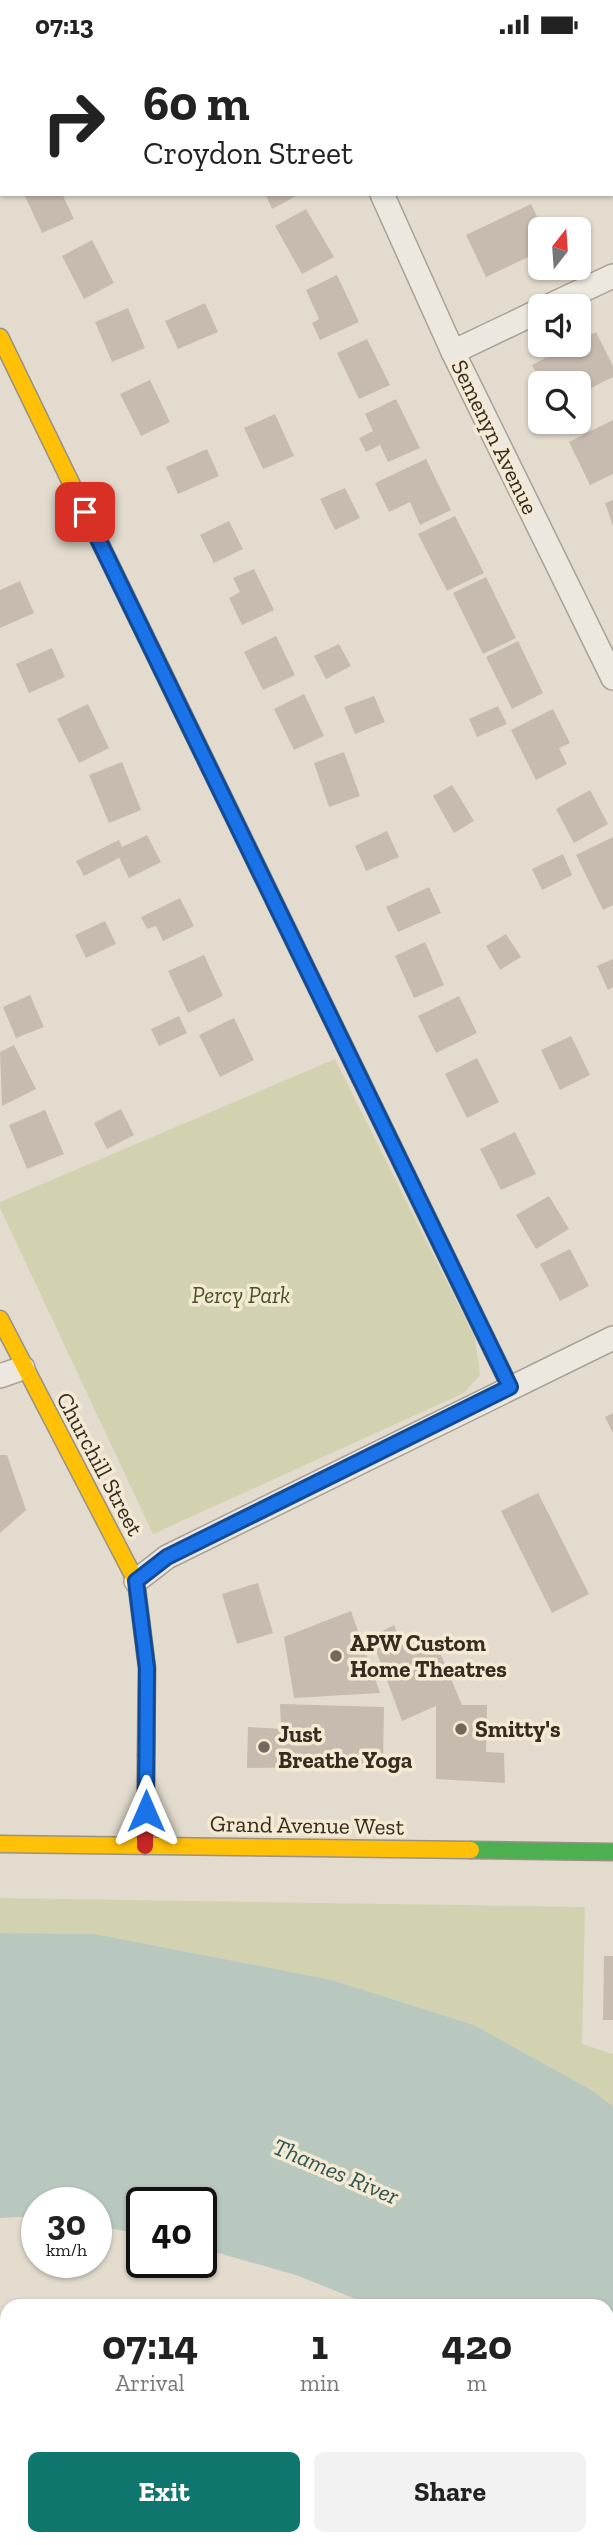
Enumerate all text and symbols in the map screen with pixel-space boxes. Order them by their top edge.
text: 07:13 [35,9,94,41]
text: 60 m [143,74,250,133]
icon: right [28,77,119,168]
text: Croydon Street [143,134,353,172]
north arrow [528,217,592,280]
map controls [528,217,591,434]
button: sound [528,294,591,357]
street label: Semenyn Avenue [445,355,545,519]
button: search [528,371,591,434]
pin [55,482,115,542]
icon: arrive [66,493,104,531]
park label: Percy Park [192,1281,290,1309]
street label: Churchill Street [50,1388,150,1541]
place label: APW Custom Home Theatres [350,1629,507,1683]
marker: APW Custom Home Theatres [328,1648,344,1664]
place label: Smitty's [475,1715,561,1743]
place label: Just Breathe Yoga [278,1720,413,1774]
marker: Smitty's [453,1721,469,1737]
marker: Just Breathe Yoga [256,1739,272,1755]
position arrow [109,1774,183,1848]
street label: Grand Avenue West [210,1809,405,1841]
water label: Thames River [269,2132,404,2211]
speed limit sign: 40 [126,2187,217,2278]
text: 30 [47,2202,86,2244]
text: km/h [46,2239,87,2261]
text: 07:14 [102,2319,198,2370]
text: 1 [311,2319,328,2370]
text: 420 [441,2319,512,2370]
text: Arrival [115,2369,185,2397]
text: min [300,2369,340,2397]
text: m [467,2369,487,2397]
button: Exit [28,2452,300,2532]
button: Share [314,2452,586,2532]

